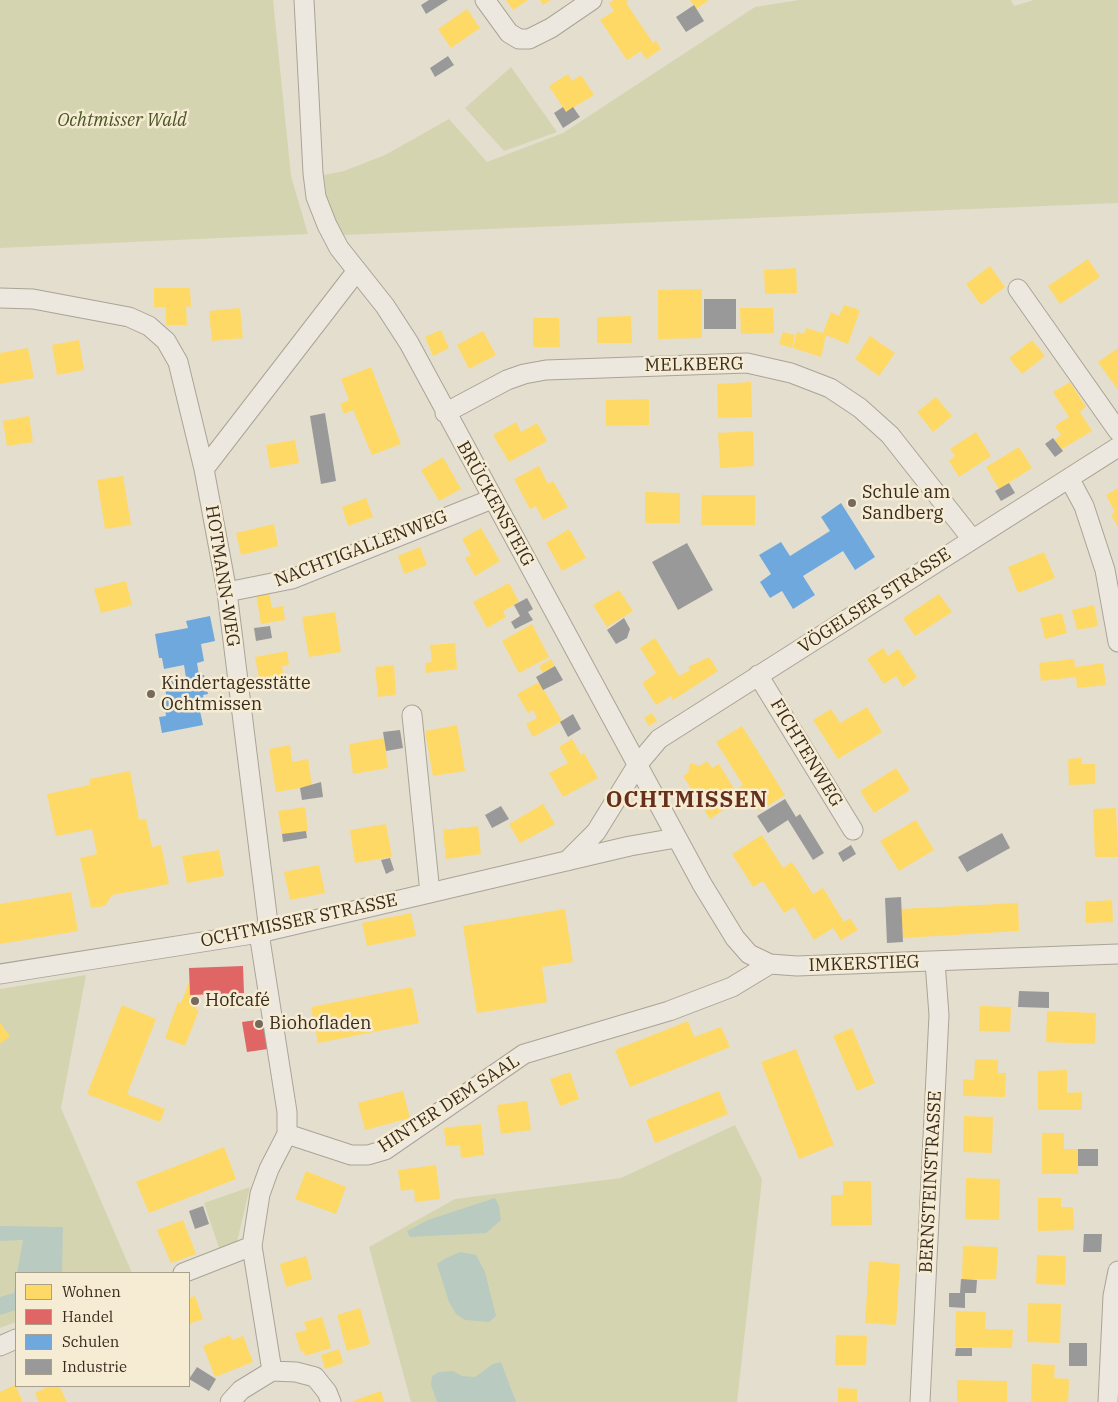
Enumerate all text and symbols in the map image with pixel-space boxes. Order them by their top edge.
park label: Ochtmisser Wald [57,110,187,132]
street label: MELKBERG [644,353,744,377]
street label: BRÜCKENSTEIG [452,438,538,570]
place label: Schule am Sandberg [862,482,950,524]
marker: Schule am Sandberg [846,497,858,509]
street label: HOTMANN-WEG [200,504,244,648]
street label: NACHTIGALLENWEG [271,506,451,592]
street label: VÖGELSER STRASSE [795,544,955,658]
place label: Kindertagesstätte Ochtmissen [161,673,311,716]
marker: Kindertagesstätte Ochtmissen [145,688,157,700]
street label: FICHTENWEG [765,695,847,811]
district label: OCHTMISSEN [605,788,769,814]
street label: OCHTMISSER STRASSE [199,890,399,952]
street label: IMKERSTIEG [808,951,920,977]
place label: Hofcafé [205,990,270,1012]
marker: Hofcafé [189,995,201,1007]
place label: Biohofladen [269,1013,371,1035]
marker: Biohofladen [253,1018,265,1030]
street label: HINTER DEM SAAL [374,1050,524,1158]
street label: BERNSTEINSTRASSE [915,1090,947,1274]
legend [15,1272,190,1387]
text: Wohnen [62,1282,121,1301]
text: Handel [62,1307,113,1326]
text: Schulen [62,1332,119,1351]
text: Industrie [62,1357,127,1376]

